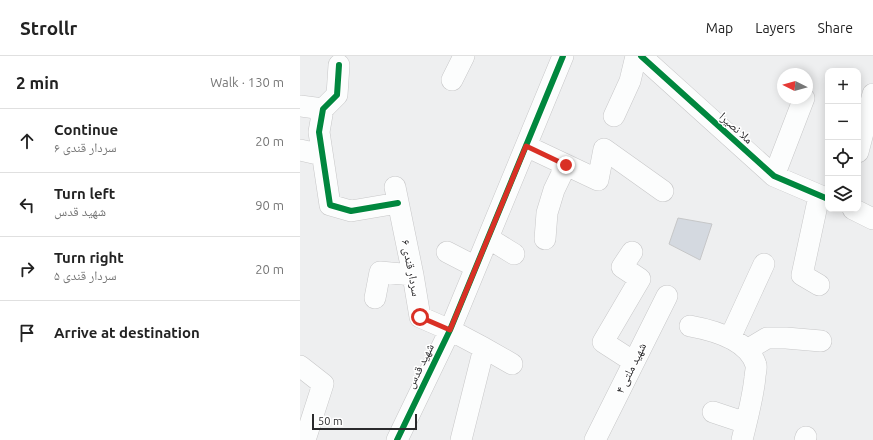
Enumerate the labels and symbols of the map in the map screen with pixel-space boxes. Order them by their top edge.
north arrow [777,68,813,104]
street label: ملا نصیرا [716,109,756,147]
route end [557,156,575,174]
street label: سردار قندی ۶ [399,238,423,298]
route start [411,308,429,326]
street label: شهید ملتی ۴ [613,340,649,396]
street label: شهید قدس [403,341,437,391]
scale bar [312,412,417,431]

